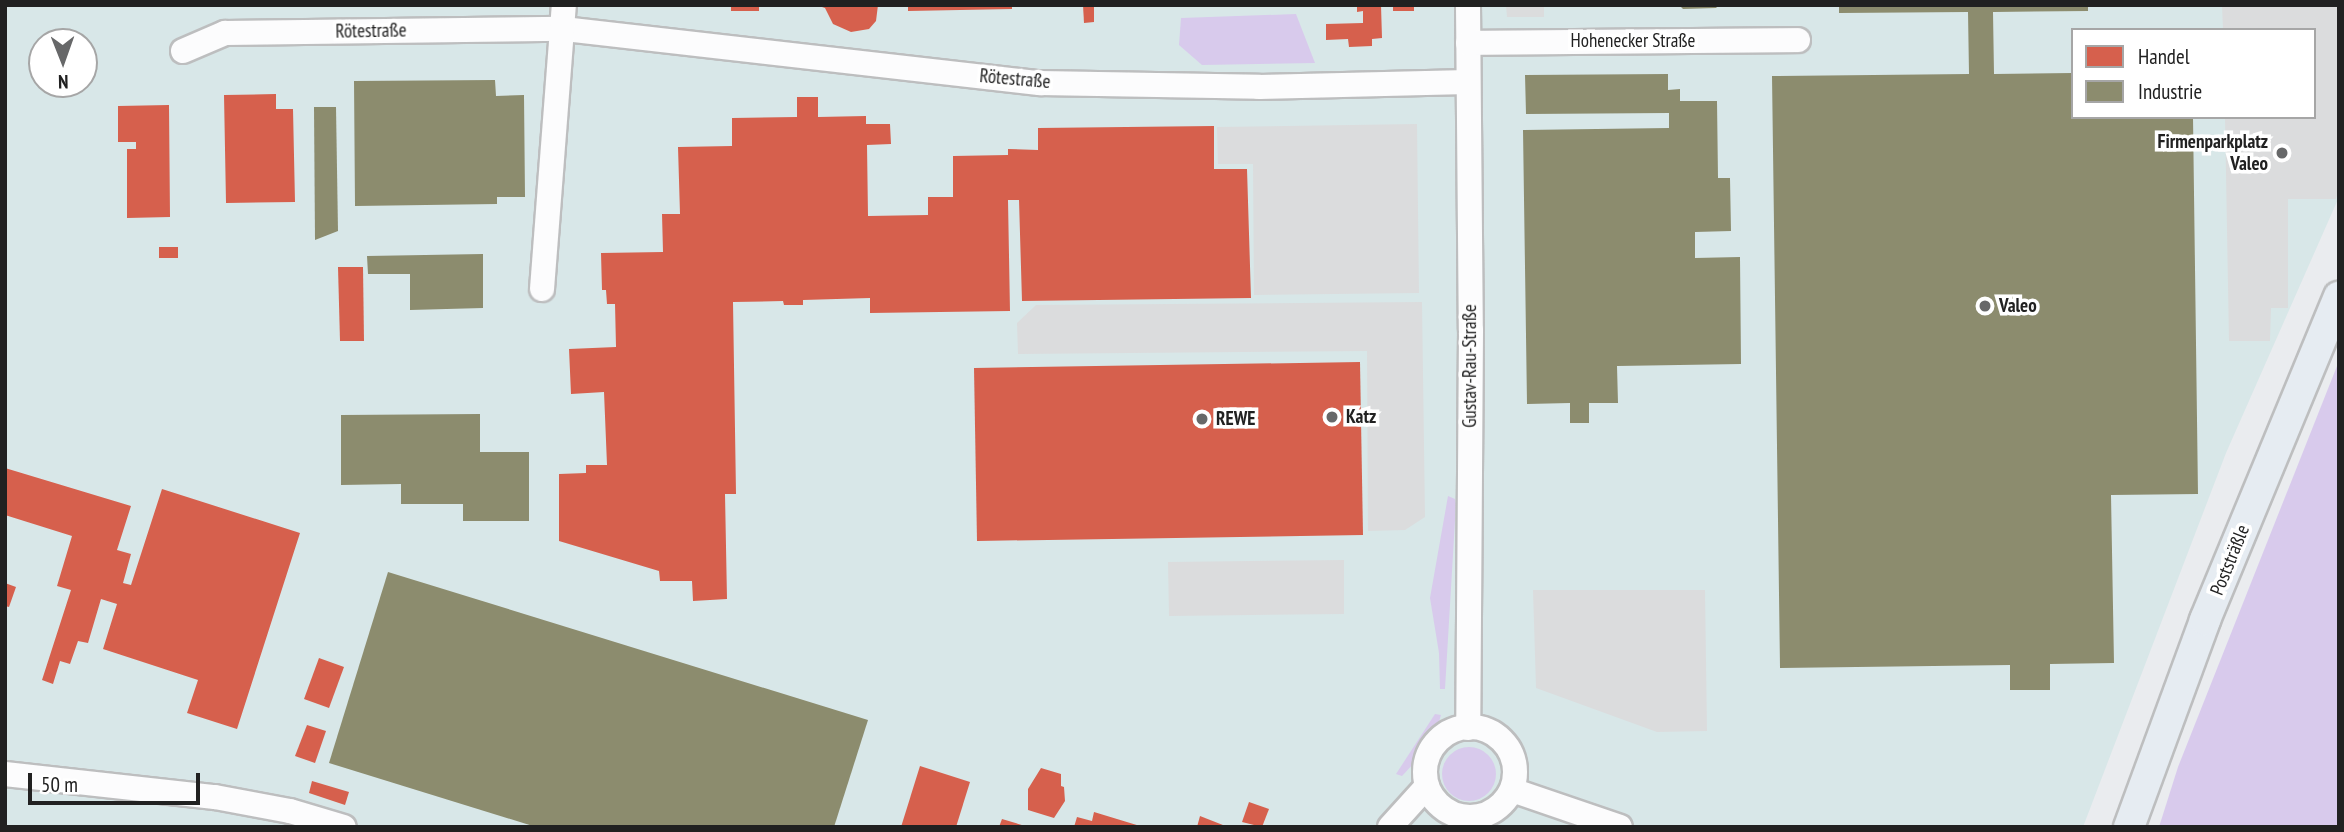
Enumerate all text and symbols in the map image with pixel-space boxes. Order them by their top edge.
street label: Rötestraße [335,19,407,43]
north arrow [28,28,98,98]
legend [2071,28,2316,119]
street label: Hohenecker Straße [1571,30,1695,52]
text: Handel [2138,43,2190,70]
street label: Rötestraße [979,65,1051,93]
text: N [58,70,69,94]
text: Industrie [2138,78,2202,105]
place label: Firmenparkplatz Valeo [2157,131,2268,175]
marker: Firmenparkplatz Valeo [2274,145,2290,161]
place label: Valeo [1999,295,2037,317]
marker: Valeo [1977,298,1993,314]
street label: Gustav-Rau-Straße [1459,304,1481,428]
place label: Katz [1346,406,1376,428]
place label: REWE [1216,408,1256,430]
marker: Katz [1324,409,1340,425]
marker: REWE [1194,411,1210,427]
street label: Poststräßle [2206,521,2254,599]
scale bar [32,758,203,802]
text: 50 m [41,771,78,798]

